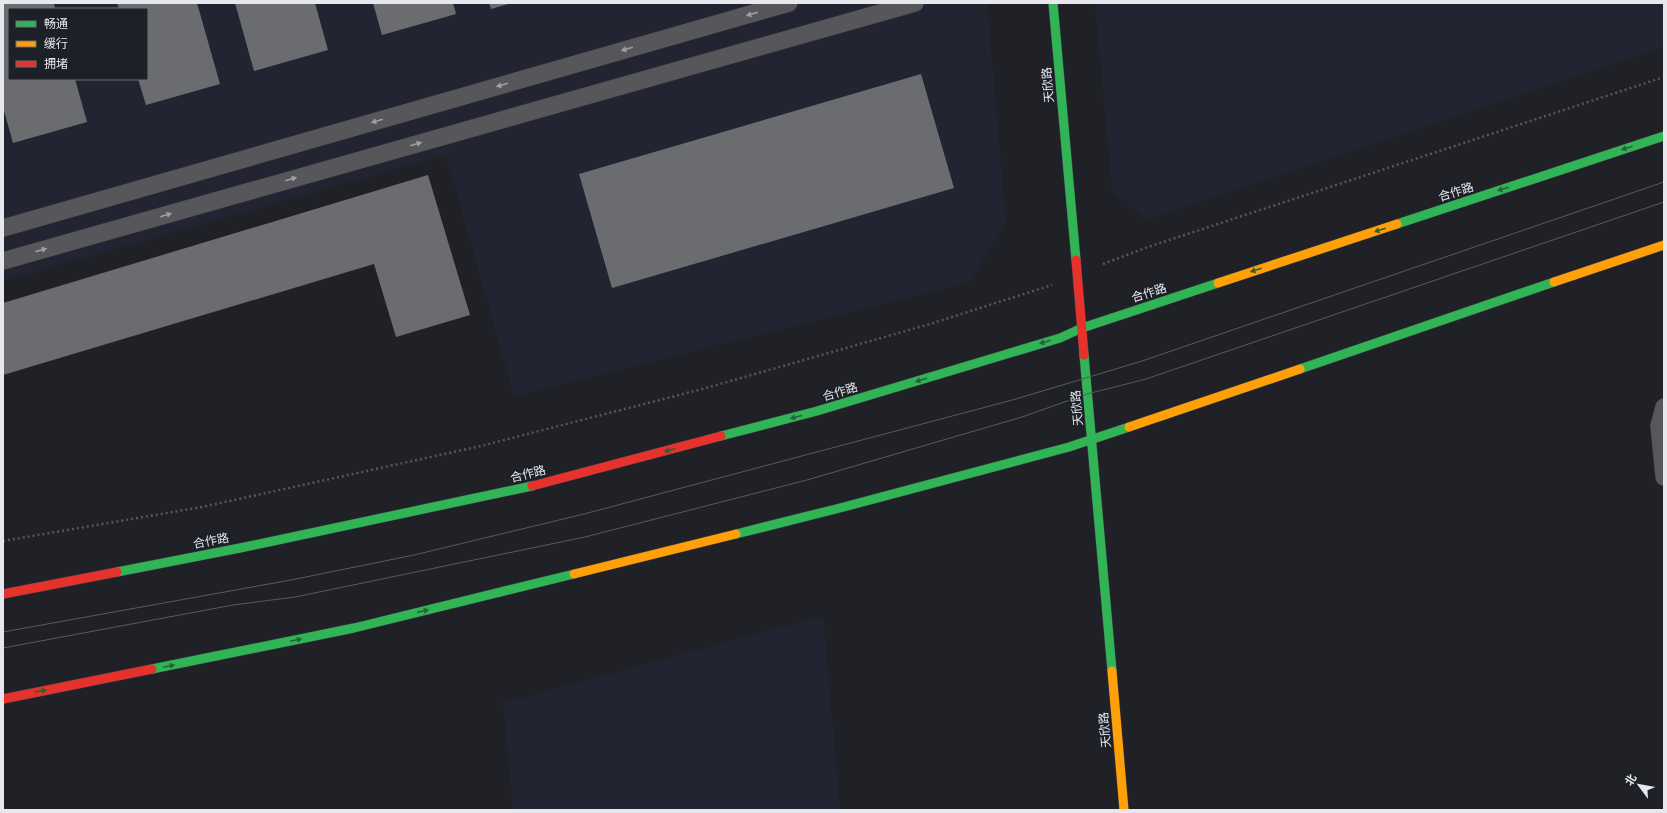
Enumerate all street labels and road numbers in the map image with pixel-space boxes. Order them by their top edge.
street label: 天欣路 [1038,66,1057,104]
street label: 合作路 [1436,179,1475,204]
street label: 合作路 [1129,280,1168,305]
street label: 合作路 [820,379,859,404]
street label: 天欣路 [1067,389,1086,427]
street label: 合作路 [509,462,547,485]
street label: 合作路 [192,530,230,551]
street label: 天欣路 [1095,711,1114,749]

